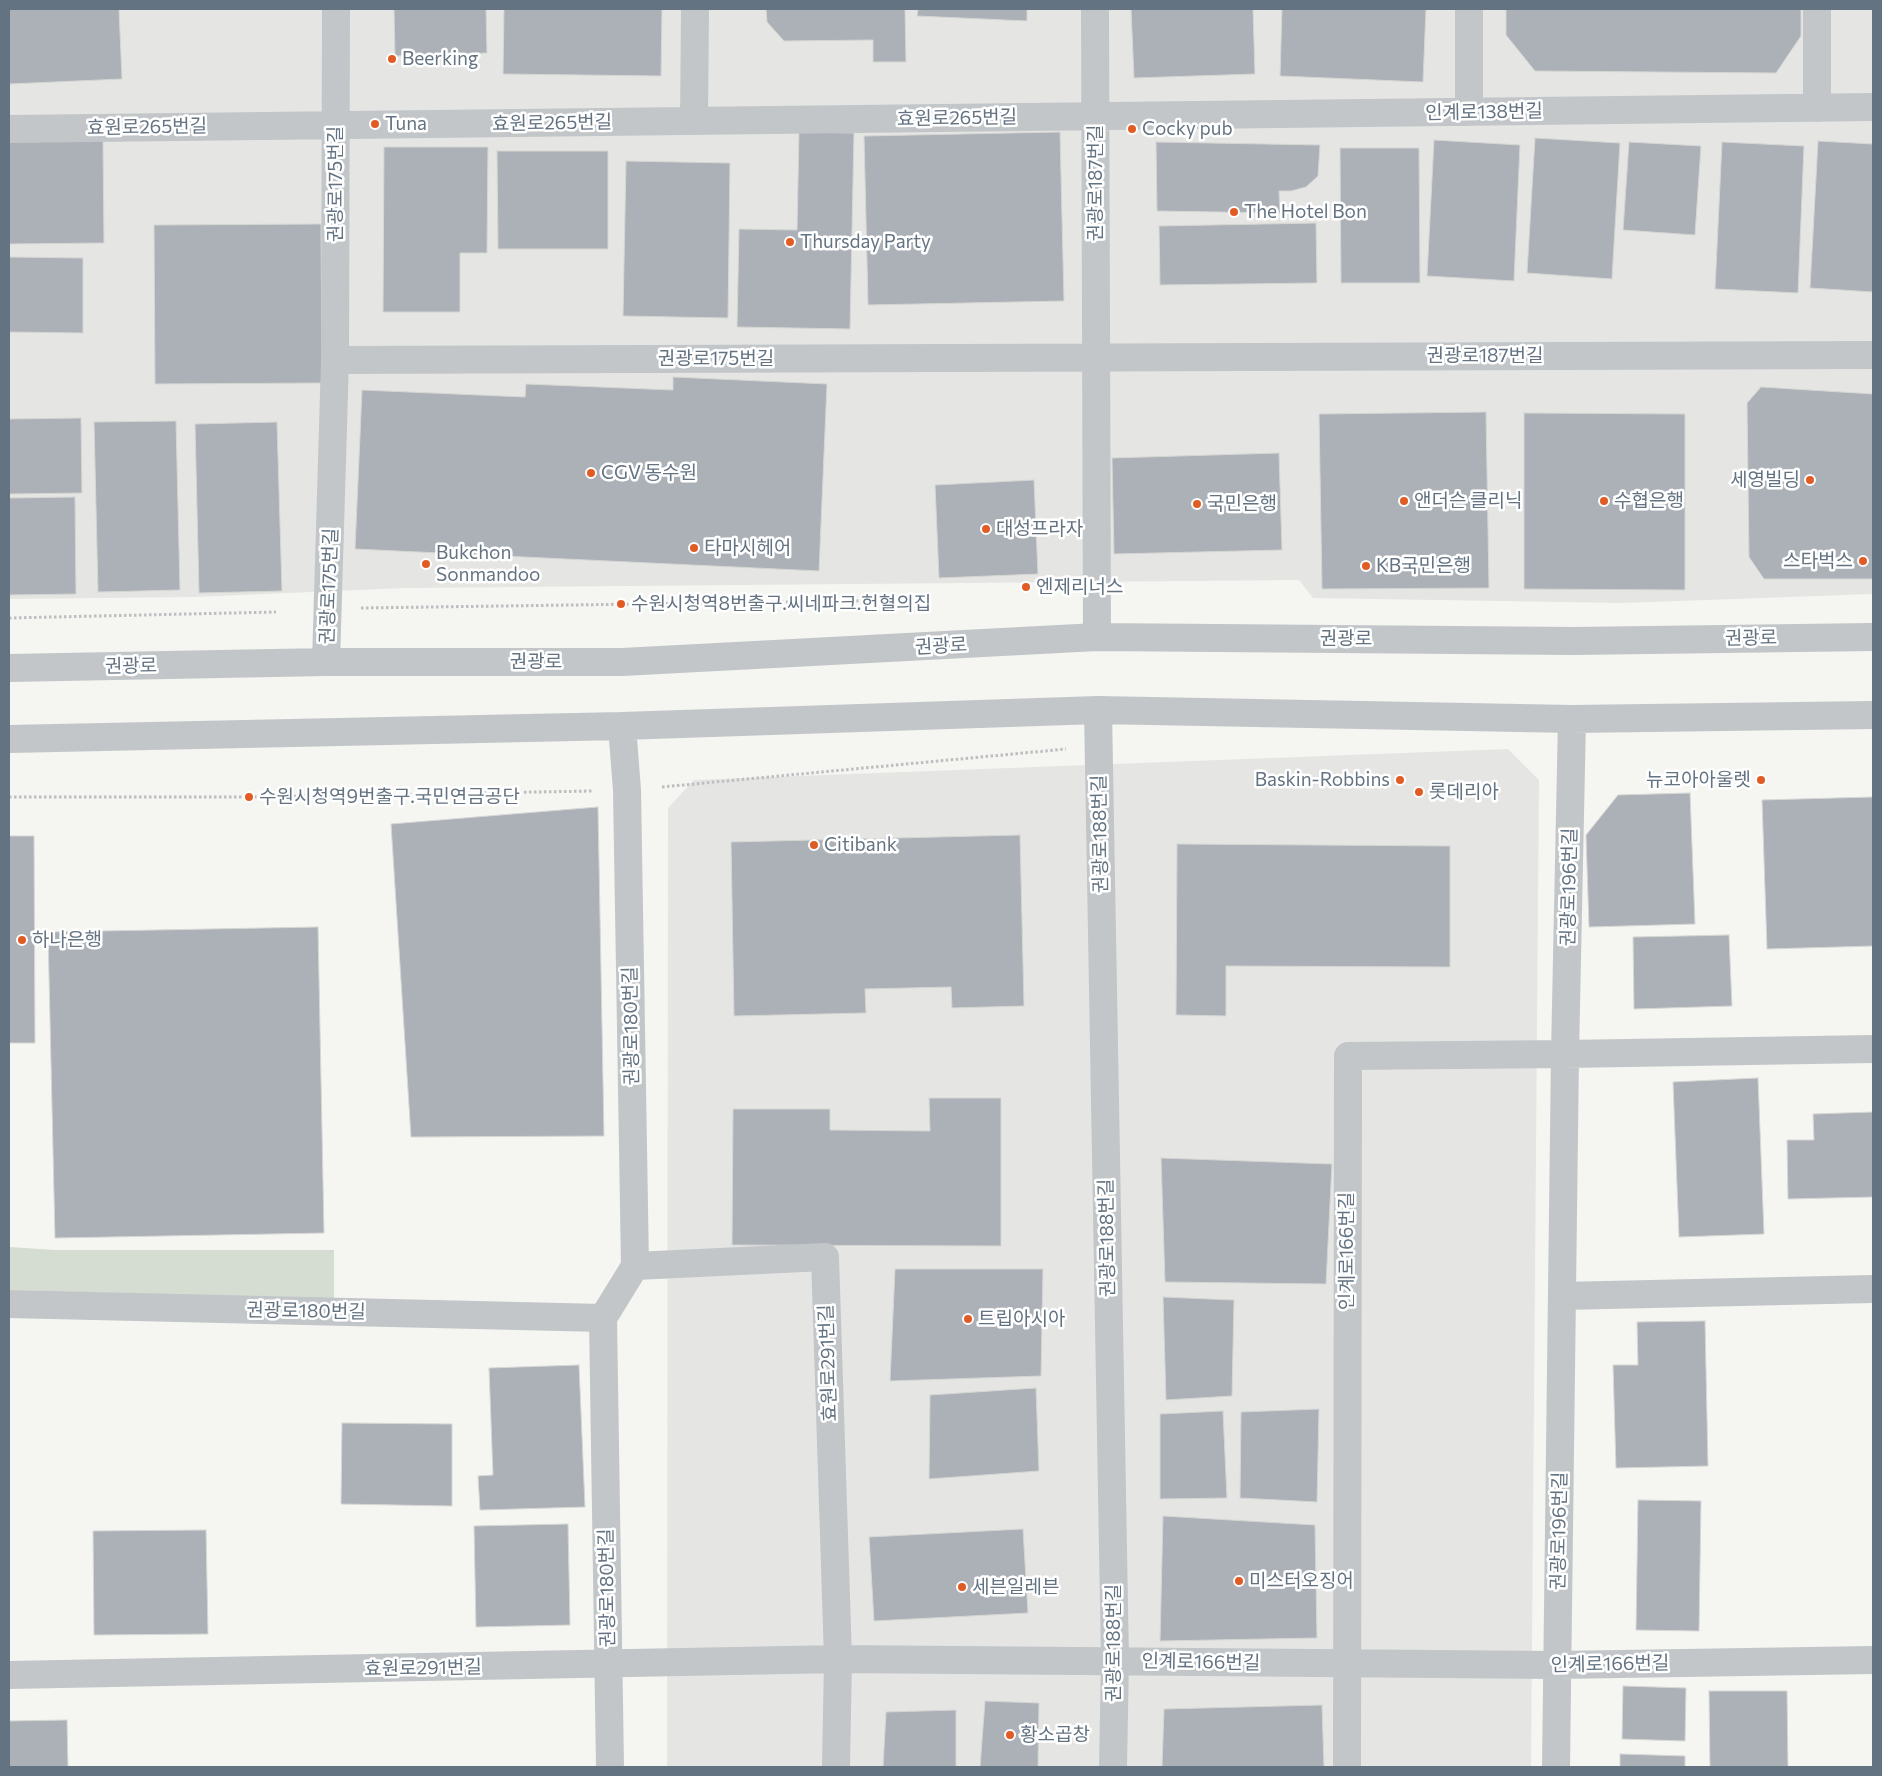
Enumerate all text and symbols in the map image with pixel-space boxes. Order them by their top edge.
place label: Beerking [402,48,478,70]
marker: Beerking [386,53,398,65]
street label: 인계로138번길 [1425,100,1543,124]
street label: 효원로265번길 [897,106,1017,130]
street label: 효원로265번길 [492,111,612,135]
place label: Tuna [385,113,427,135]
street label: 효원로265번길 [87,115,207,139]
marker: Tuna [369,118,381,130]
place label: Cocky pub [1142,118,1233,140]
marker: Cocky pub [1126,123,1138,135]
street label: 권광로187번길 [1085,124,1107,242]
street label: 권광로175번길 [325,126,347,242]
place label: The Hotel Bon [1244,201,1367,223]
marker: The Hotel Bon [1228,206,1240,218]
place label: Thursday Party [800,231,931,253]
marker: Thursday Party [784,236,796,248]
street label: 권광로187번길 [1426,345,1544,367]
street label: 권광로175번길 [658,348,774,370]
place label: CGV 동수원 [601,462,697,484]
marker: CGV 동수원 [585,467,597,479]
place label: 세영빌딩 [1730,469,1800,491]
marker: 세영빌딩 [1804,474,1816,486]
place label: 앤더슨 클리닉 [1414,490,1523,512]
place label: 수협은행 [1614,490,1684,512]
place label: 국민은행 [1207,493,1277,515]
marker: 앤더슨 클리닉 [1398,495,1410,507]
marker: 수협은행 [1598,495,1610,507]
marker: 국민은행 [1191,498,1203,510]
place label: 대성프라자 [996,518,1083,540]
marker: 대성프라자 [980,523,992,535]
street label: 권광로175번길 [316,527,342,645]
place label: 타마시헤어 [704,537,791,559]
place label: Bukchon Sonmandoo [436,542,540,586]
marker: 타마시헤어 [688,542,700,554]
place label: 스타벅스 [1783,550,1853,572]
place label: KB국민은행 [1376,555,1471,577]
marker: 스타벅스 [1857,555,1869,567]
marker: Bukchon Sonmandoo [420,558,432,570]
marker: KB국민은행 [1360,560,1372,572]
place label: 엔제리너스 [1036,576,1123,598]
marker: 엔제리너스 [1020,581,1032,593]
place label: 수원시청역8번출구.씨네파크.헌혈의집 [631,593,931,615]
marker: 수원시청역8번출구.씨네파크.헌혈의집 [615,598,627,610]
street label: 권광로 [1725,626,1777,650]
street label: 권광로 [1320,628,1372,650]
street label: 권광로 [914,633,968,659]
street label: 권광로 [510,651,562,673]
street label: 권광로 [105,654,157,678]
place label: Baskin-Robbins [1255,769,1390,791]
place label: 뉴코아아울렛 [1646,769,1751,791]
marker: Baskin-Robbins [1394,774,1406,786]
marker: 뉴코아아울렛 [1755,774,1767,786]
street label: 권광로188번길 [1088,775,1112,893]
place label: 롯데리아 [1429,781,1499,803]
place label: 수원시청역9번출구.국민연금공단 [259,786,520,808]
marker: 롯데리아 [1413,786,1425,798]
marker: 수원시청역9번출구.국민연금공단 [243,791,255,803]
street label: 권광로196번길 [1557,828,1581,946]
place label: Citibank [824,834,897,856]
marker: Citibank [808,839,820,851]
place label: 하나은행 [32,929,102,951]
marker: 하나은행 [16,934,28,946]
street label: 권광로180번길 [619,966,643,1086]
street label: 권광로188번길 [1095,1179,1119,1297]
street label: 인계로166번길 [1336,1192,1358,1310]
street label: 권광로180번길 [246,1299,366,1323]
street label: 효원로291번길 [815,1304,841,1422]
place label: 트립아시아 [978,1308,1065,1330]
marker: 트립아시아 [962,1313,974,1325]
street label: 권광로196번길 [1547,1472,1571,1590]
street label: 권광로180번길 [595,1528,619,1648]
place label: 미스터오징어 [1249,1570,1354,1592]
marker: 미스터오징어 [1233,1575,1245,1587]
place label: 세븐일레븐 [972,1576,1059,1598]
marker: 세븐일레븐 [956,1581,968,1593]
street label: 권광로188번길 [1103,1584,1125,1702]
street label: 인계로166번길 [1142,1650,1260,1674]
street label: 인계로166번길 [1551,1652,1669,1676]
street label: 효원로291번길 [364,1656,482,1680]
place label: 황소곱창 [1020,1724,1090,1746]
marker: 황소곱창 [1004,1729,1016,1741]

